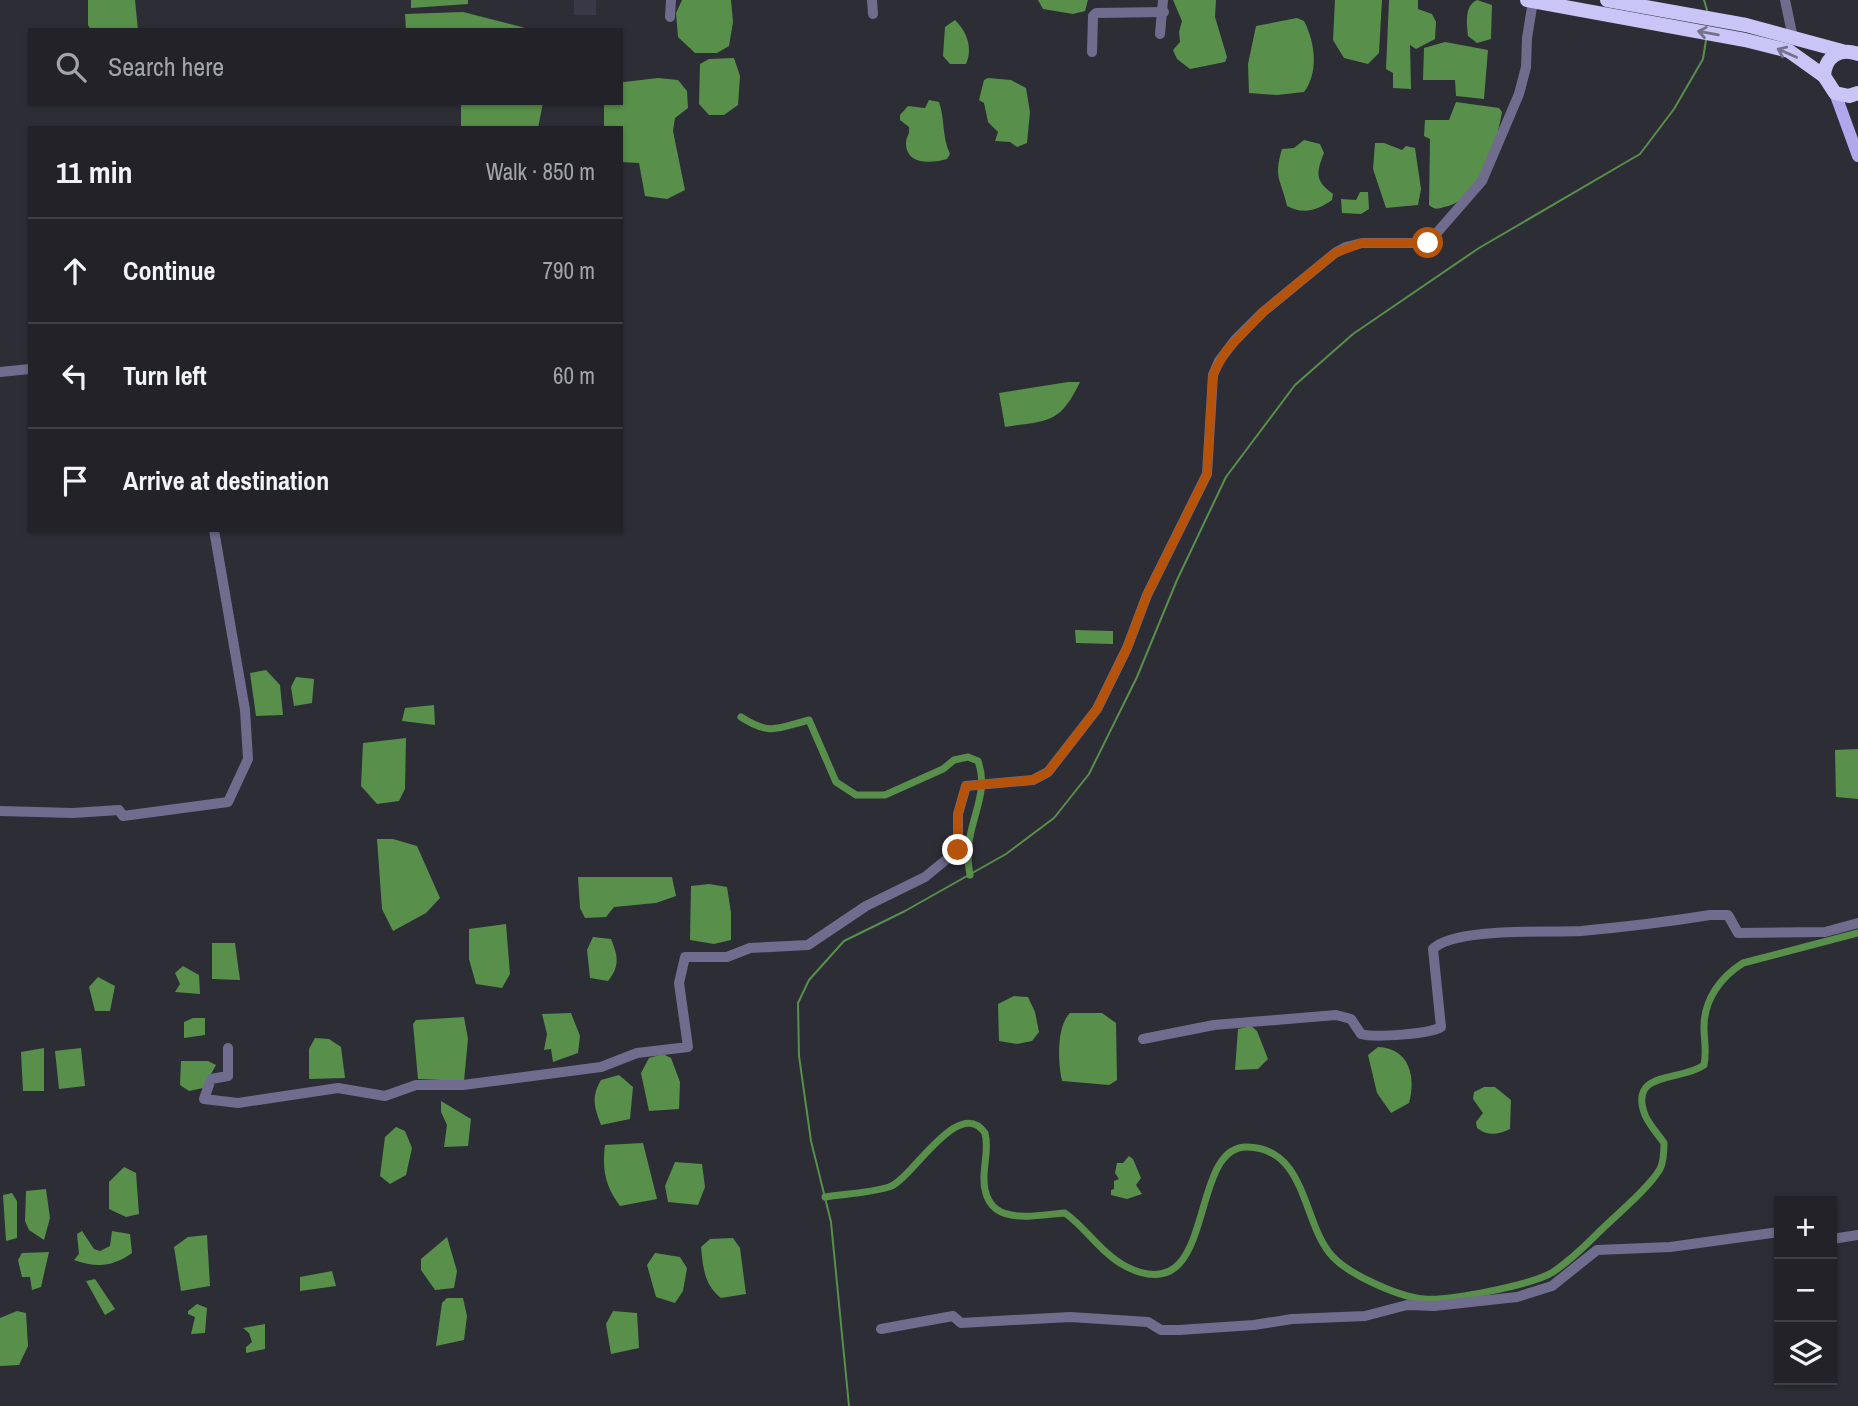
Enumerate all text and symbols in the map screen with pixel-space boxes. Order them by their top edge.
one-way arrow [1697,26,1720,39]
search box [28,28,623,105]
one-way arrow [1777,46,1798,59]
icon: search [52,48,90,86]
text: Search here [108,49,224,84]
text: 11 min [56,152,133,192]
text: Walk · 850 m [486,156,595,187]
route start [1412,227,1443,258]
icon: ahead [56,252,94,290]
text: Continue [123,253,215,288]
text: 790 m [543,255,595,286]
icon: left [56,357,94,395]
text: Turn left [123,358,207,393]
text: 60 m [553,360,595,391]
icon: arrive [56,462,94,500]
text: Arrive at destination [123,463,329,498]
route end [942,834,973,865]
map controls [1774,1196,1837,1385]
button: + [1774,1196,1837,1259]
button: − [1774,1259,1837,1322]
button: layers [1774,1322,1837,1385]

